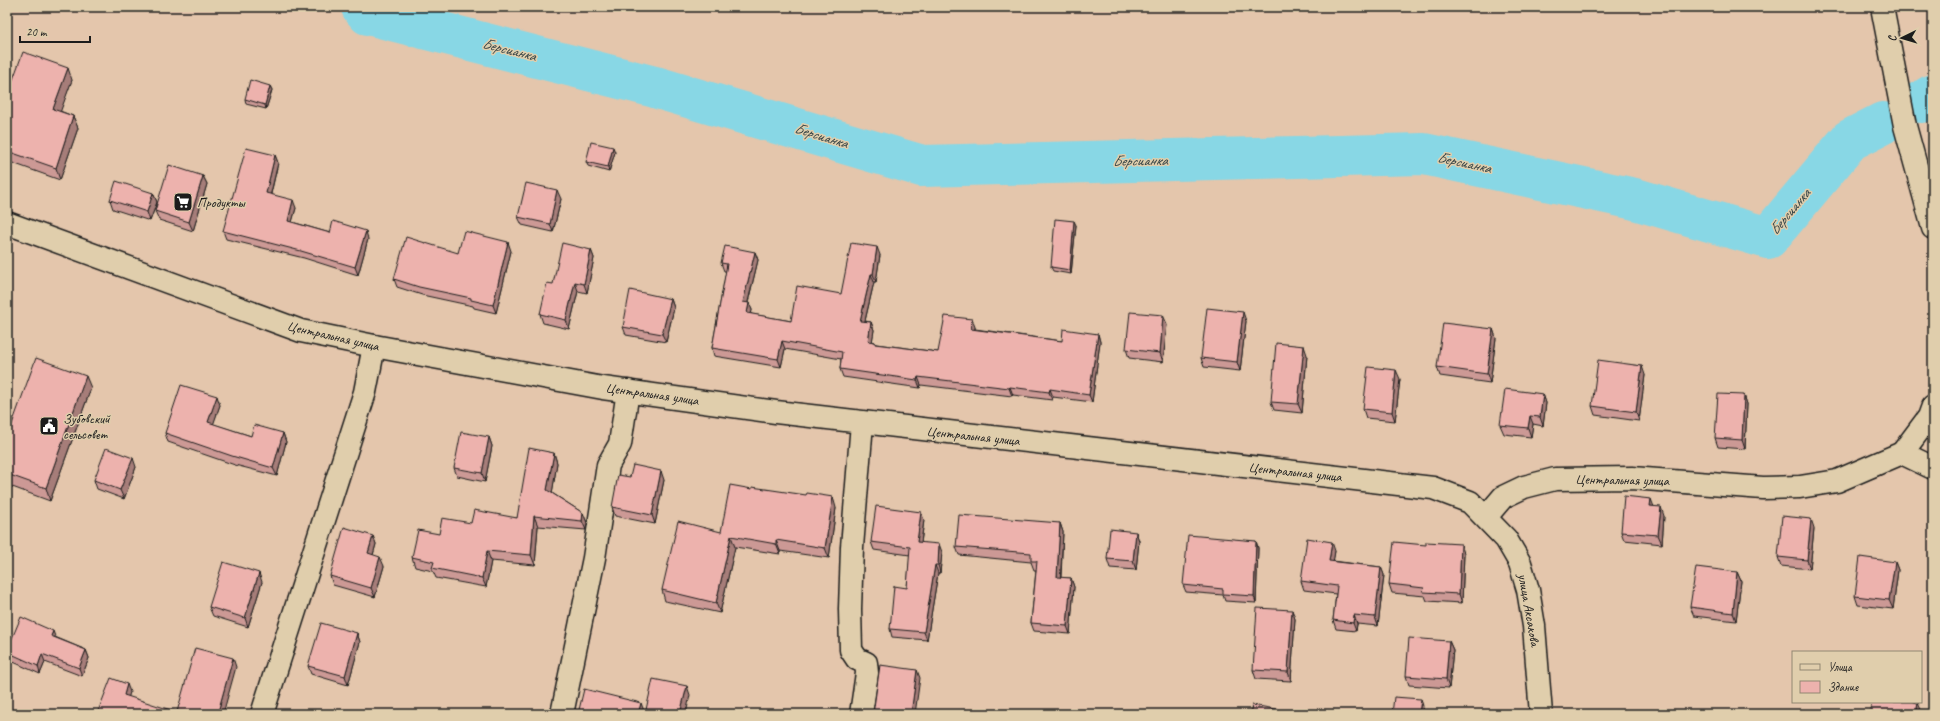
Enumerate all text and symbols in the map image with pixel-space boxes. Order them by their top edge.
scale bar [20,18,90,44]
north arrow [1882,18,1922,58]
text: 20 m [26,24,48,40]
water label: Берсианка [480,34,539,66]
text: С [1885,34,1899,42]
water label: Берсианка [792,119,851,153]
water label: Берсианка [1435,148,1494,178]
water label: Берсианка [1113,151,1169,171]
water label: Берсианка [1765,184,1816,239]
supermarket icon: Продукты [172,191,194,213]
place label: Продукты [197,194,246,211]
street label: Центральная улица [285,317,381,355]
street label: Центральная улица [604,379,700,409]
place label: Зубовский сельсовет [63,410,111,443]
public building icon: Зубовский сельсовет [38,415,60,437]
street label: Центральная улица [925,423,1021,449]
street label: Центральная улица [1247,459,1343,485]
street label: Центральная улица [1575,471,1670,489]
street label: улица Аксакова [1514,571,1544,649]
legend [1792,651,1922,703]
text: Улица [1828,659,1853,675]
text: Здание [1828,679,1859,695]

